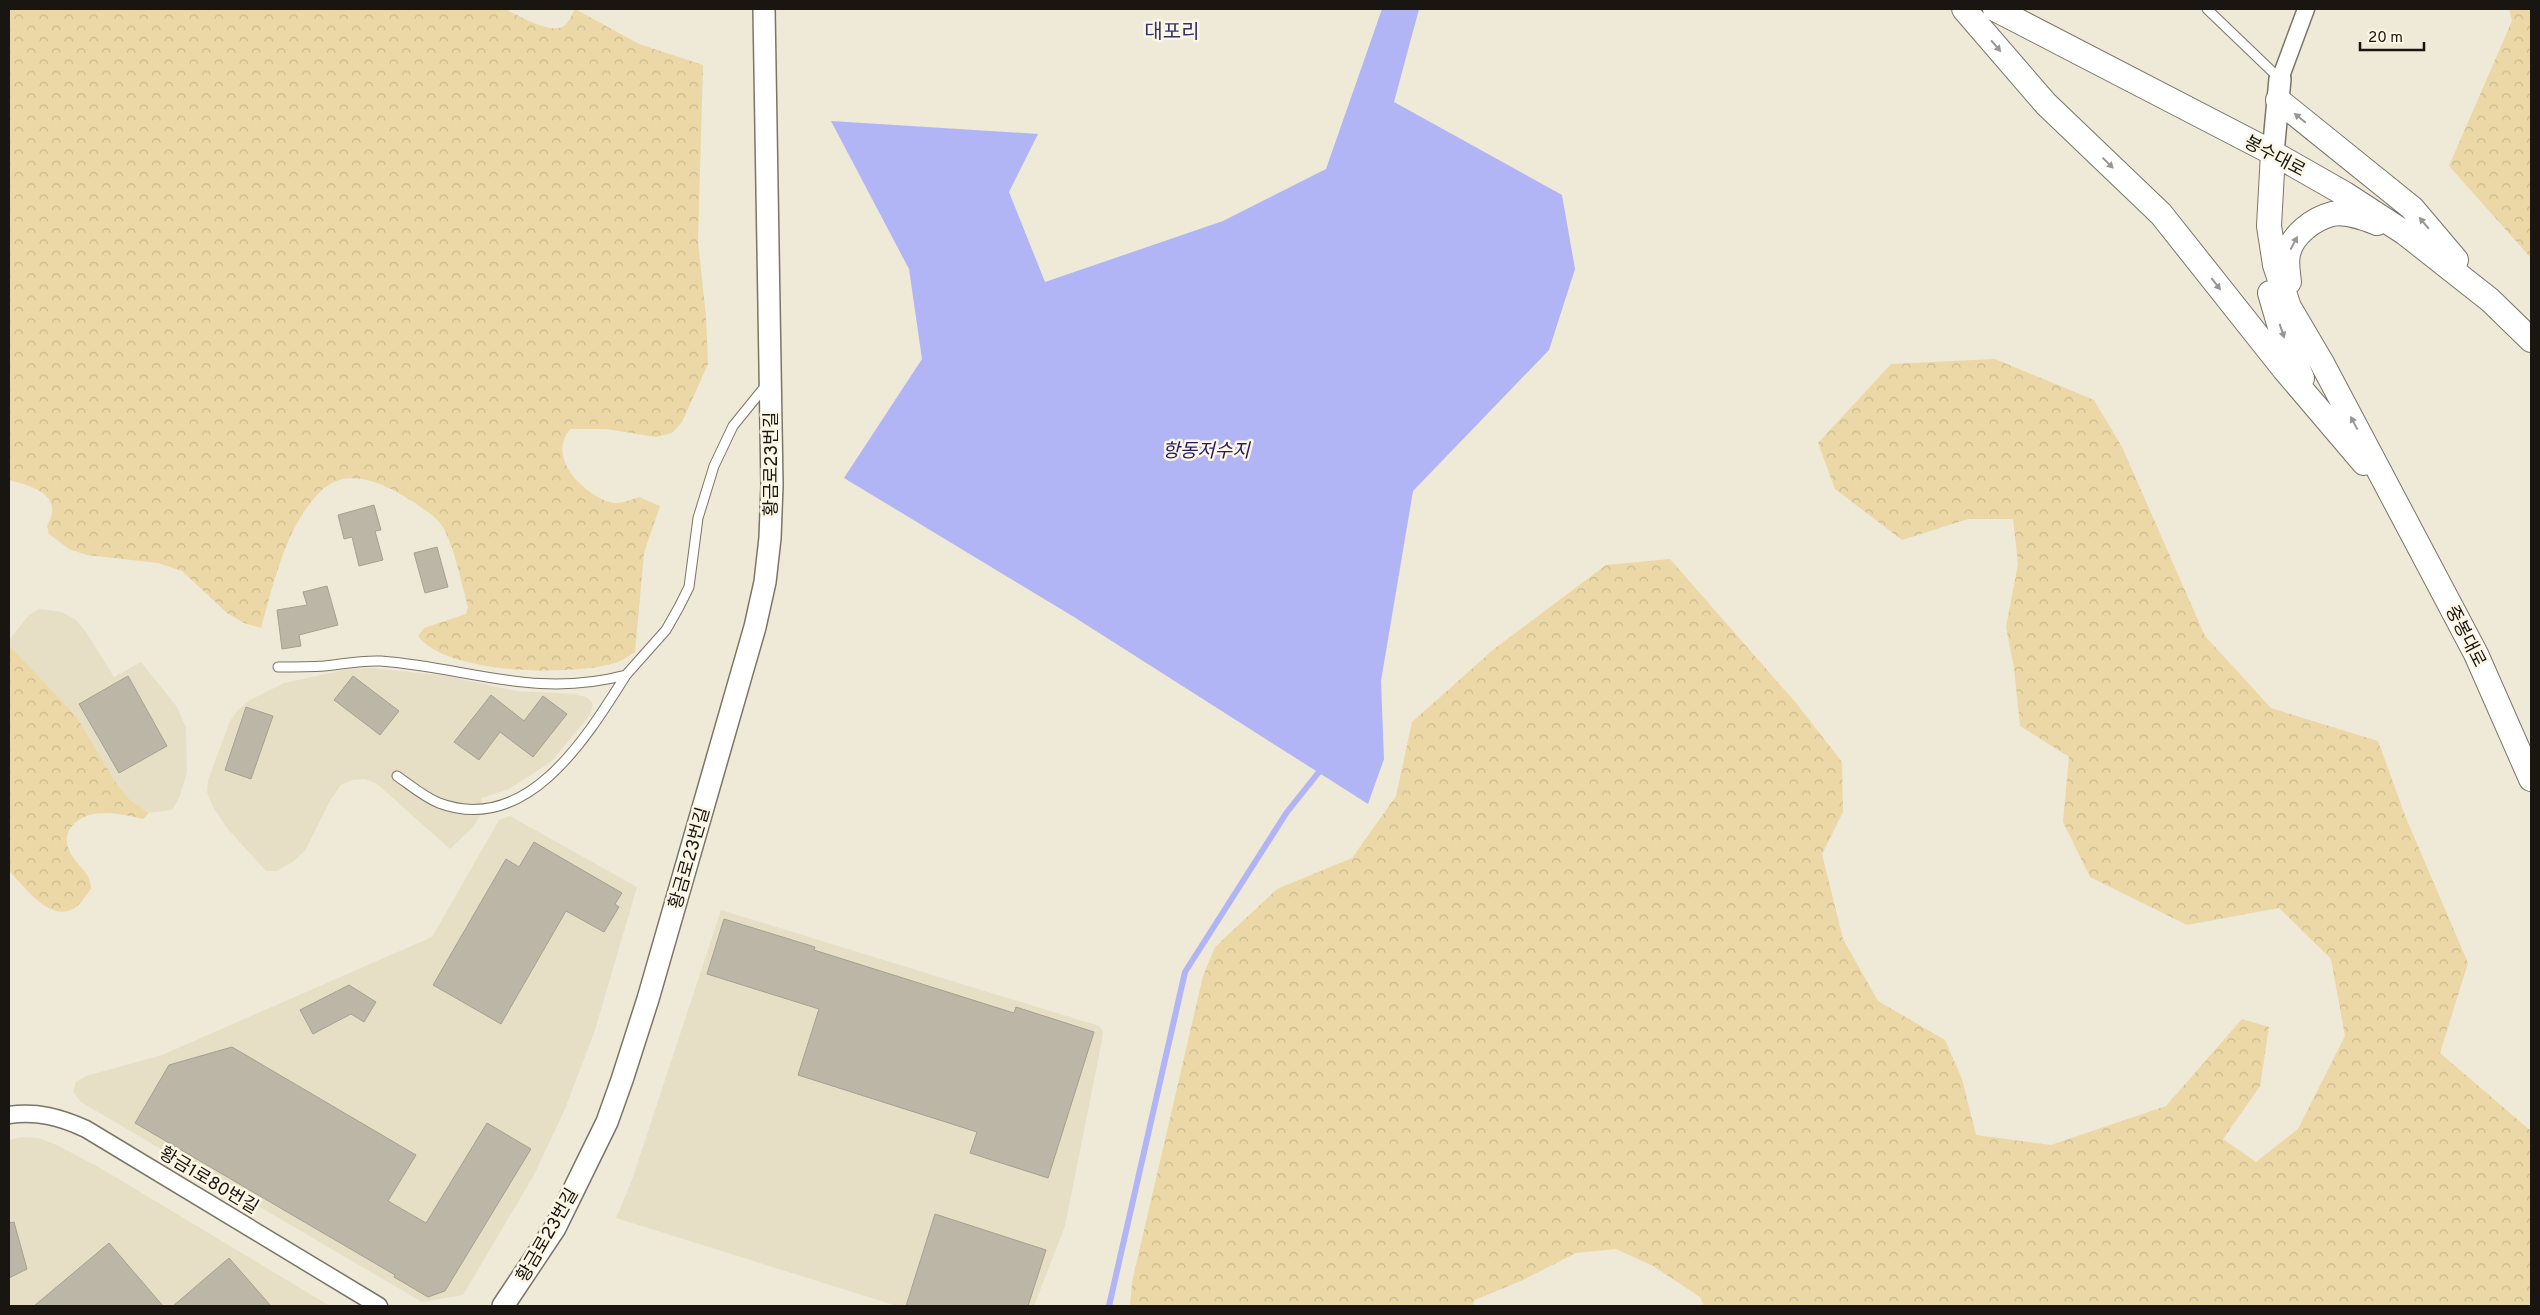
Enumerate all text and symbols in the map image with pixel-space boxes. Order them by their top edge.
district label: 대포리 [1144,20,1200,46]
scale bar [2360,20,2424,52]
text: 20 m [2368,29,2403,48]
one-way arrow [1990,39,2001,52]
one-way arrow [2294,112,2307,123]
street label: 봉수대로 [2240,132,2309,183]
one-way arrow [2102,157,2114,169]
one-way arrow [2419,216,2430,229]
one-way arrow [2290,235,2298,250]
one-way arrow [2211,277,2222,290]
one-way arrow [2278,324,2286,339]
street label: 황금로23번길 [761,412,784,516]
one-way arrow [2350,415,2358,430]
water label: 항동저수지 [1162,440,1251,464]
street label: 중봉대로 [2439,602,2490,671]
street label: 황금로23번길 [665,805,716,912]
street label: 황금1로80번길 [154,1143,262,1220]
street label: 황금로23번길 [512,1185,584,1287]

